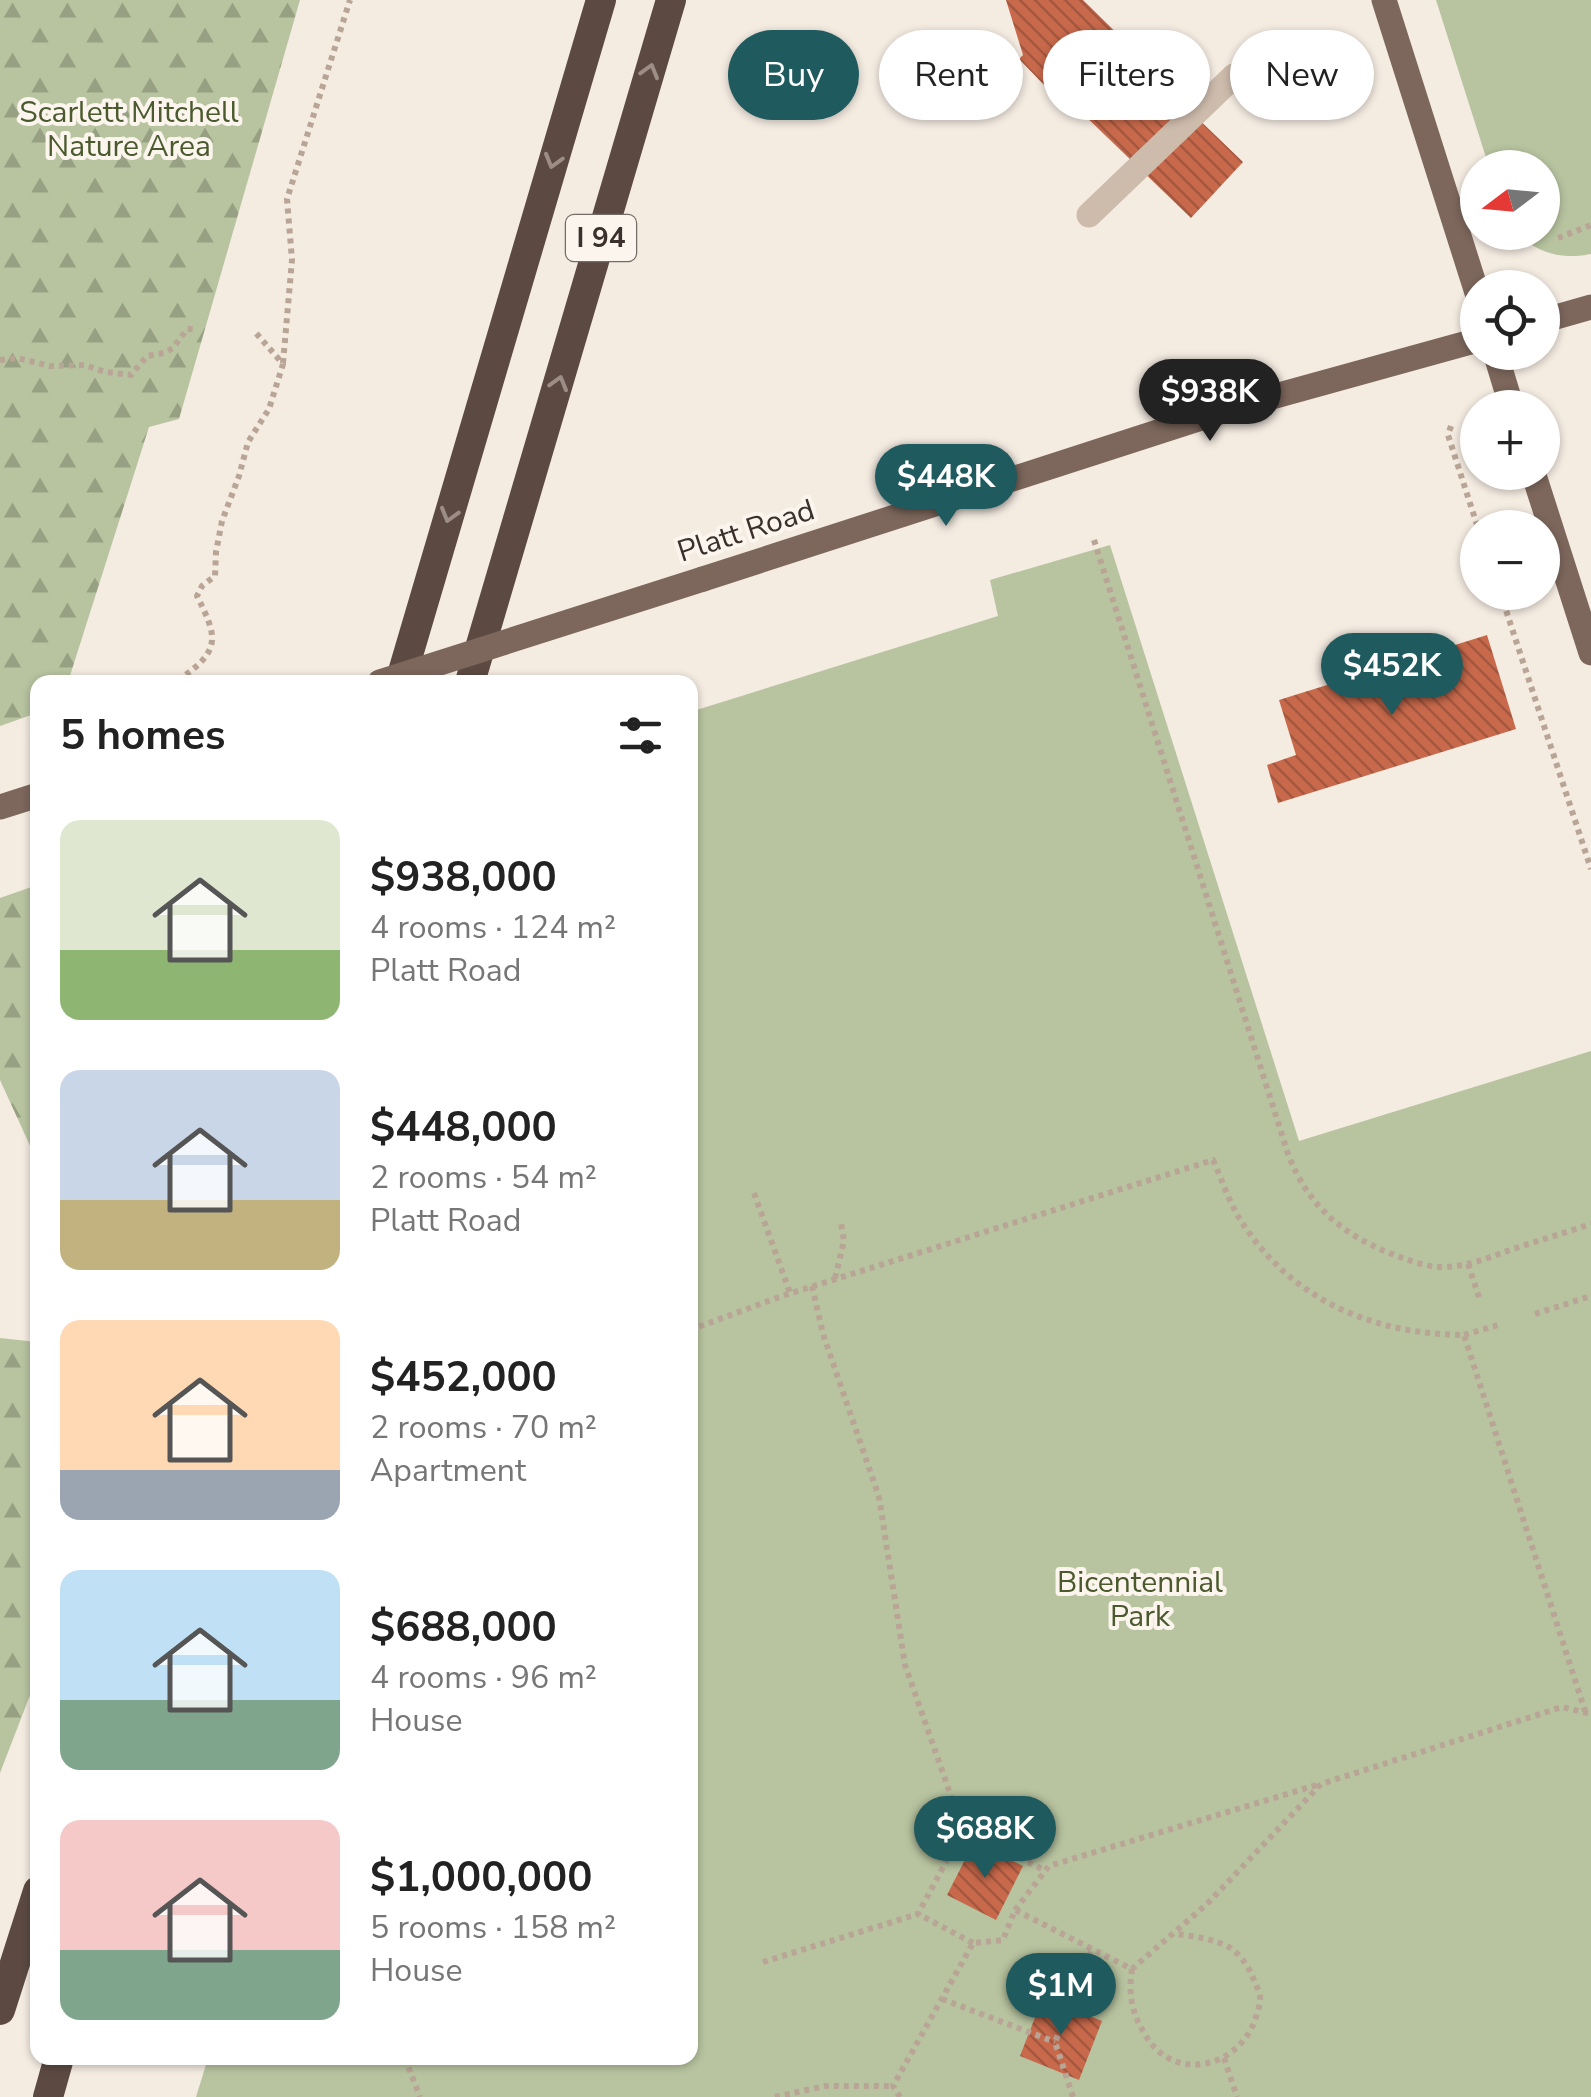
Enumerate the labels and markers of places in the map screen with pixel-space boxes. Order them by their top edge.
pin: $938K [1140,359,1280,444]
pin: $448K [876,444,1016,529]
pin: $452K [1322,633,1462,718]
pin: $688K [915,1796,1055,1881]
pin: $1M [1013,1953,1109,2038]

